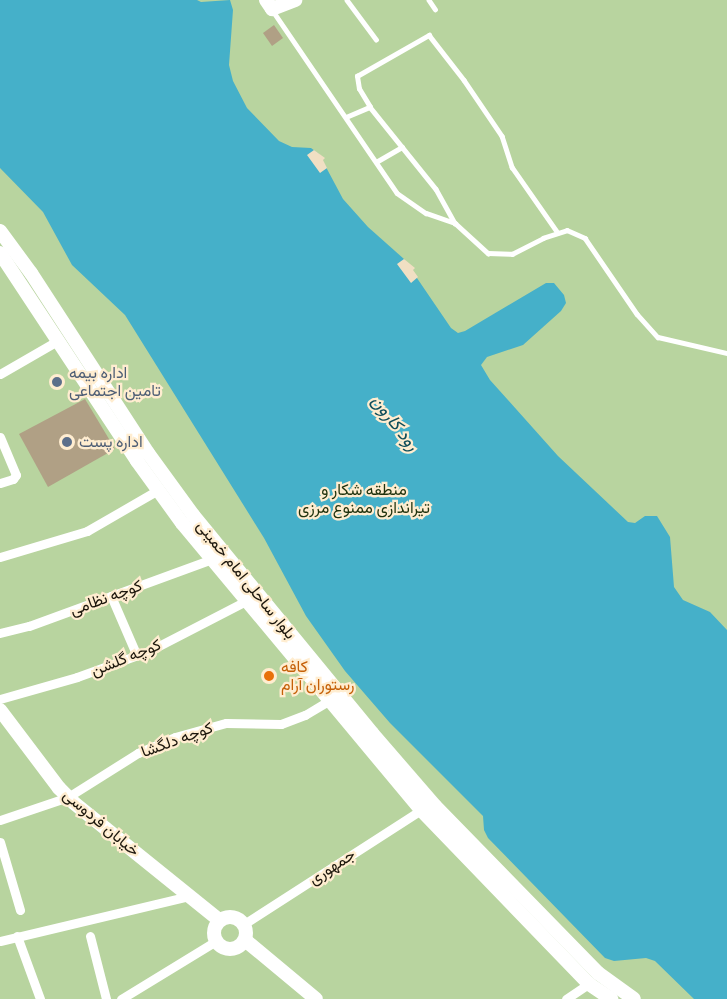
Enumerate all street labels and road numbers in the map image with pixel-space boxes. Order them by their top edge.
street label: بلوار ساحلی امام خمینی [192,517,300,643]
street label: کوچه نظامی [67,576,145,620]
street label: کوچه گلشن [88,635,164,681]
street label: کوچه دلگشا [139,718,215,762]
street label: خیابان فردوسی [59,785,143,861]
street label: جمهوری [305,845,359,889]

